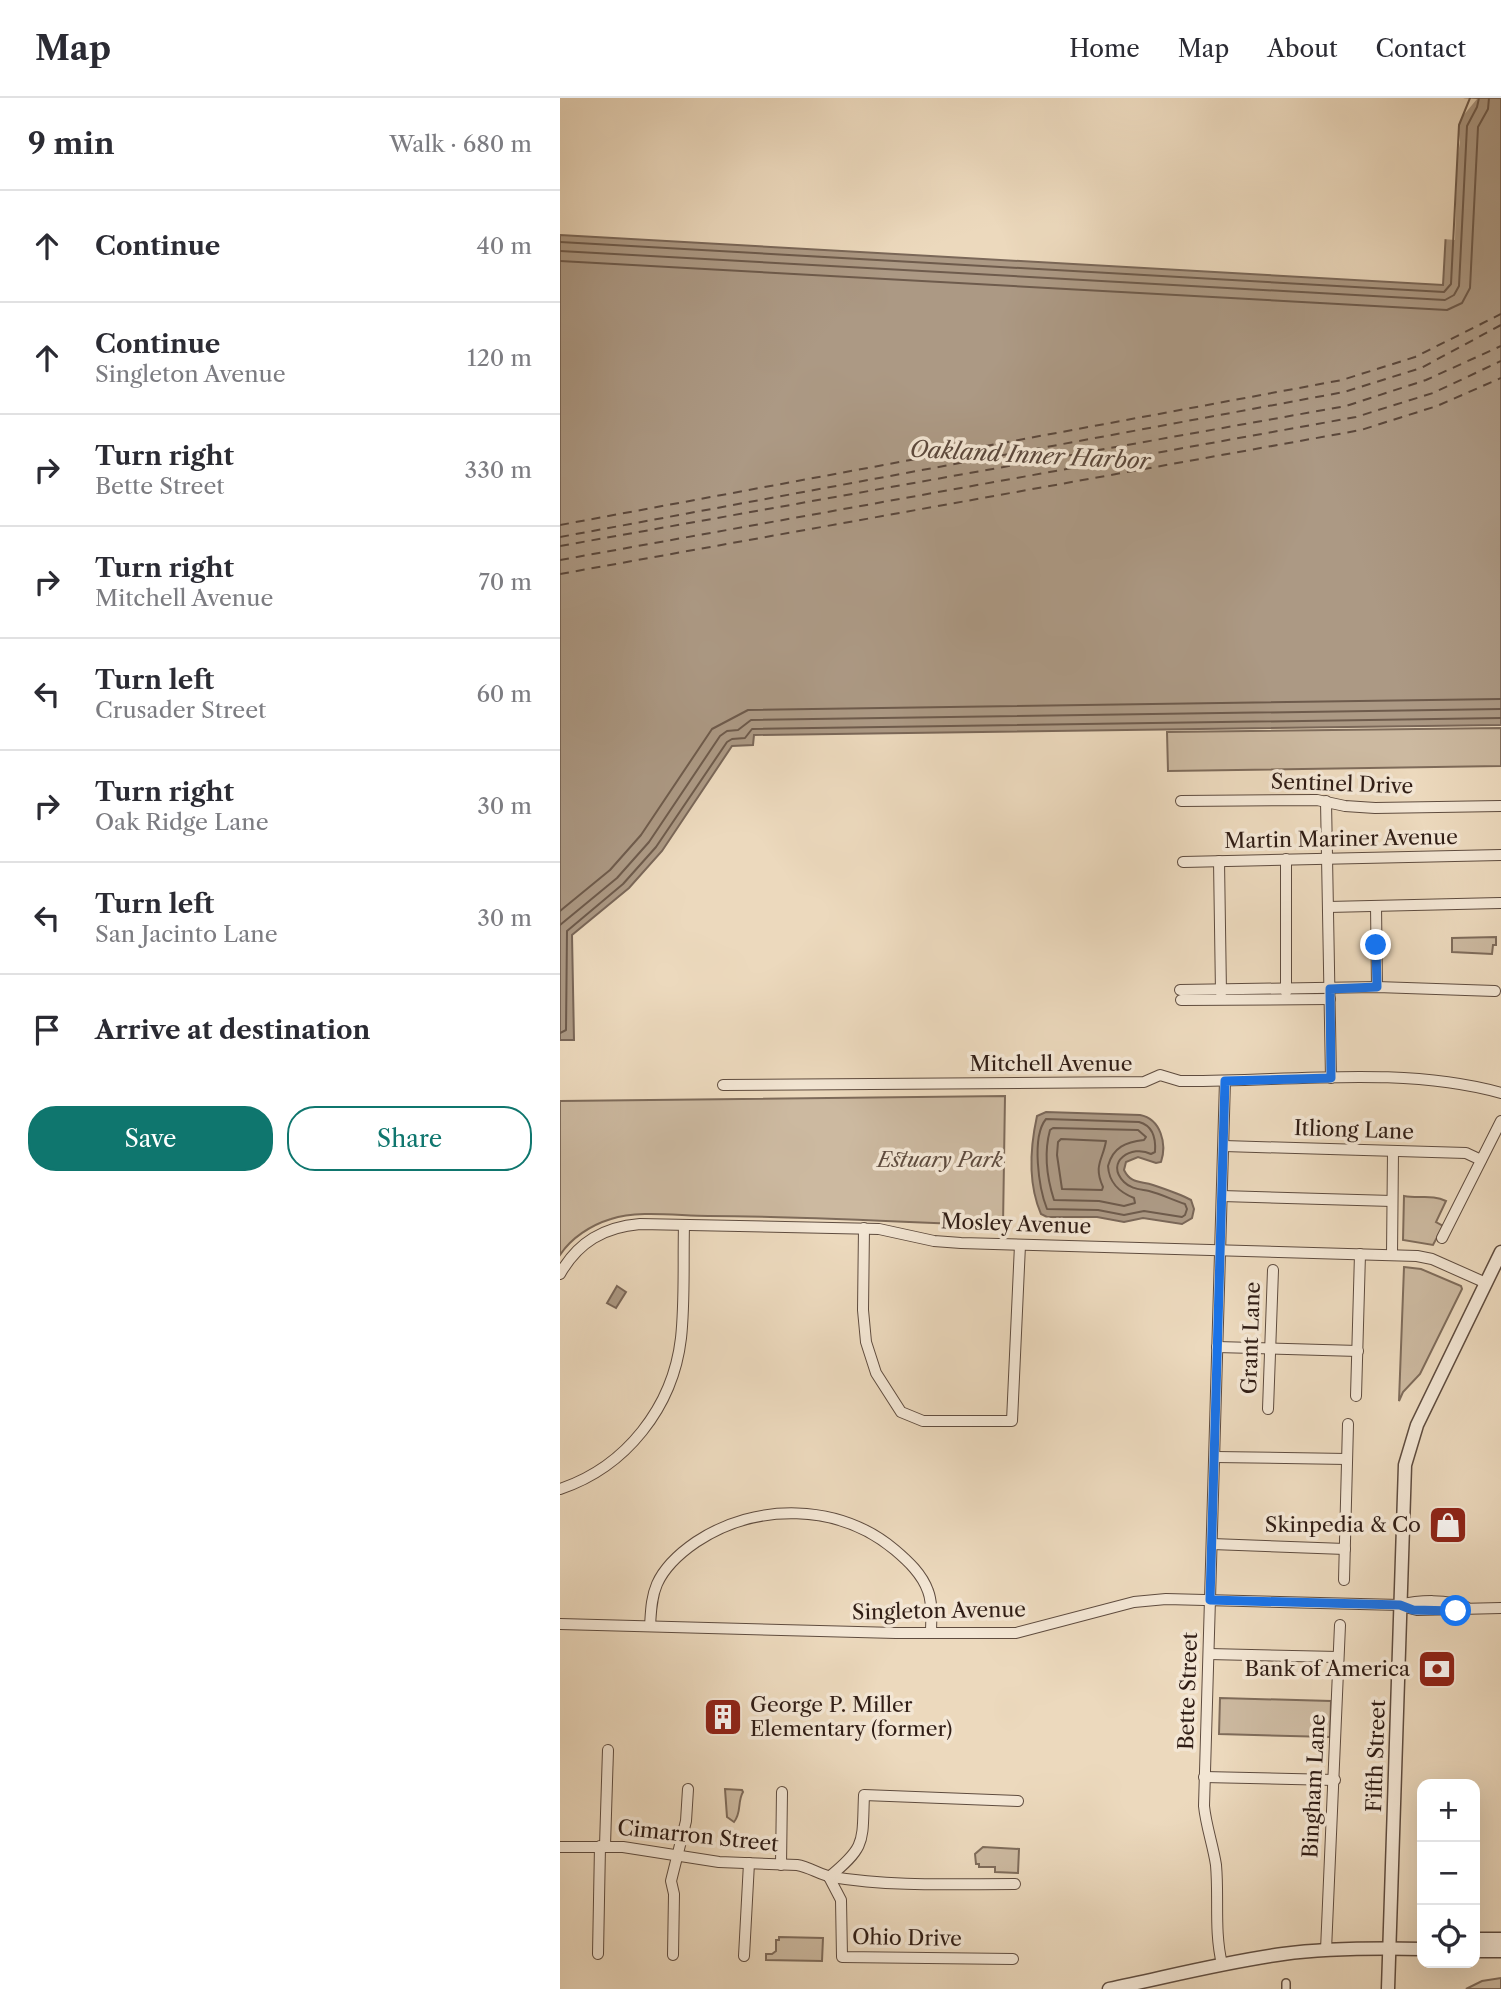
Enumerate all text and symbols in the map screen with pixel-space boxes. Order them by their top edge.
text: Map [35,28,111,69]
text: Home [1069,34,1140,63]
text: Map [1178,34,1229,63]
text: About [1267,34,1338,63]
text: Contact [1376,34,1466,63]
text: 9 min [28,125,115,162]
text: Walk · 680 m [389,130,532,158]
icon: ahead [28,227,66,265]
text: Continue [95,230,220,262]
text: 40 m [477,232,532,260]
text: Continue [95,328,220,360]
icon: ahead [28,339,66,377]
text: 120 m [467,344,532,372]
text: Singleton Avenue [95,360,286,388]
water label: Oakland Inner Harbor [909,435,1152,475]
text: Turn right [95,440,234,472]
icon: right [28,451,66,489]
text: 330 m [465,456,532,484]
text: Bette Street [95,472,224,500]
text: Turn right [95,552,234,584]
icon: right [28,563,66,601]
text: 70 m [479,568,532,596]
text: Mitchell Avenue [95,584,273,612]
text: Turn left [95,664,214,696]
icon: left [28,675,66,713]
text: 60 m [476,680,532,708]
text: Crusader Street [95,696,266,724]
street label: Sentinel Drive [1270,769,1414,798]
text: Turn right [95,776,234,808]
icon: right [28,787,66,825]
text: 30 m [477,792,532,820]
text: Oak Ridge Lane [95,808,269,836]
street label: Martin Mariner Avenue [1224,824,1458,853]
text: Turn left [95,888,214,920]
icon: left [28,899,66,937]
text: 30 m [477,904,532,932]
text: San Jacinto Lane [95,920,278,948]
route end [1360,929,1391,960]
icon: arrive [28,1011,66,1049]
text: Arrive at destination [95,1014,370,1046]
street label: Mitchell Avenue [970,1051,1132,1076]
button: Save [28,1106,273,1171]
button: Share [287,1106,532,1171]
street label: Itliong Lane [1294,1115,1414,1144]
park label: Estuary Park [875,1147,1003,1172]
street label: Mosley Avenue [940,1208,1092,1239]
street label: Grant Lane [1236,1281,1265,1395]
shop icon: Skinpedia & Co [1427,1504,1469,1546]
place label: Skinpedia & Co [1265,1512,1421,1537]
route start [1440,1595,1471,1626]
street label: Singleton Avenue [852,1596,1026,1625]
street label: Bette Street [1173,1631,1202,1750]
bank icon: Bank of America [1416,1648,1458,1690]
place label: Bank of America [1245,1656,1411,1681]
place label: George P. Miller Elementary (former) [750,1692,952,1741]
building icon: George P. Miller Elementary (former) [702,1696,744,1738]
street label: Fifth Street [1361,1699,1390,1813]
street label: Bingham Lane [1297,1713,1330,1859]
map controls [1417,1779,1480,1968]
button: + [1417,1779,1480,1842]
street label: Cimarron Street [616,1815,780,1856]
button: − [1417,1842,1480,1905]
button: locate [1417,1905,1480,1968]
street label: Ohio Drive [852,1924,962,1951]

